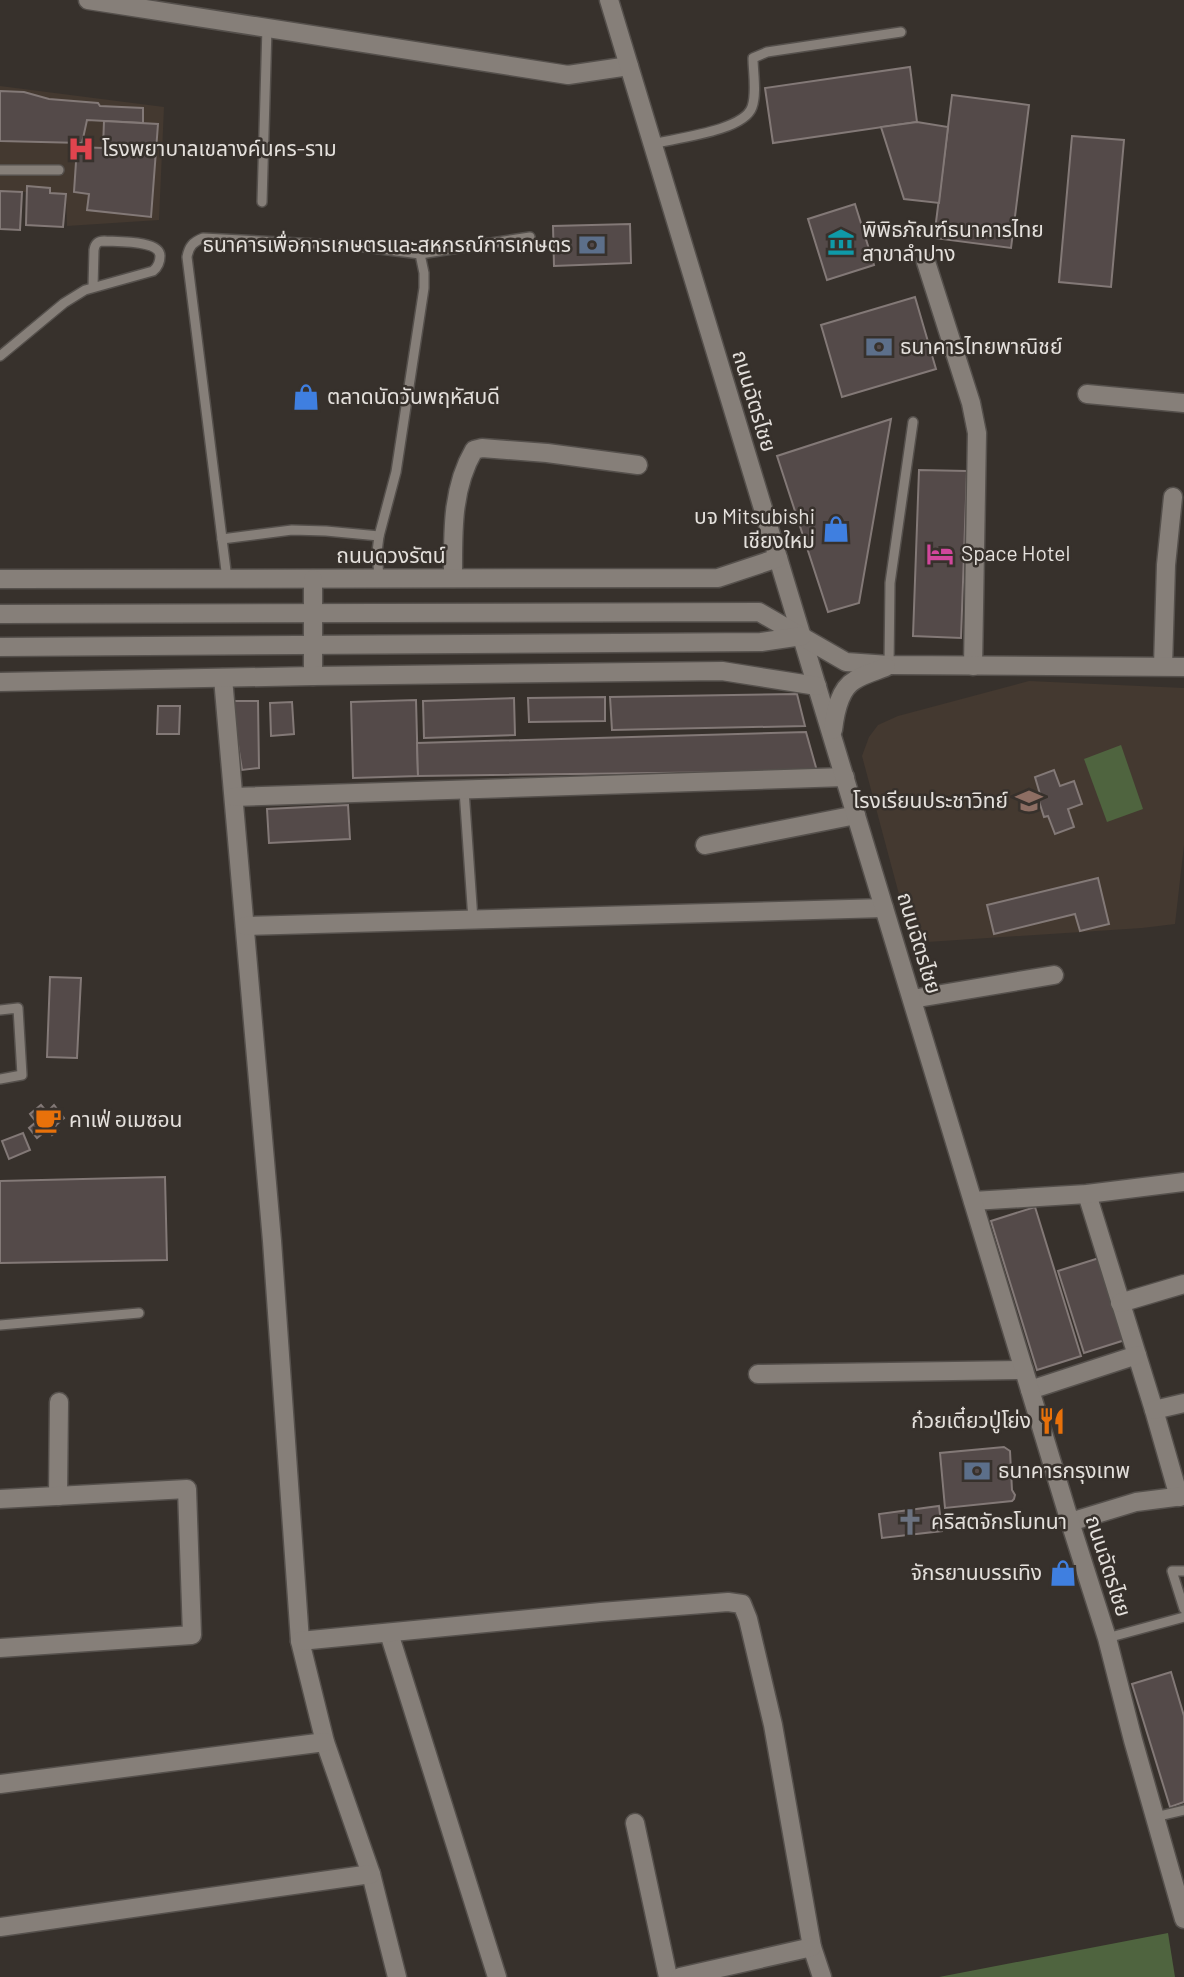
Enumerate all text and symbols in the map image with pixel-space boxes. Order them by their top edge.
hospital icon: โรงพยาบาลเขลางค์นคร-ราม [66,134,96,164]
place label: โรงพยาบาลเขลางค์นคร-ราม [102,135,337,160]
place label: พิพิธภัณฑ์ธนาคารไทย สาขาลำปาง [862,216,1044,265]
museum icon: พิพิธภัณฑ์ธนาคารไทย สาขาลำปาง [826,227,856,257]
place label: ธนาคารเพื่อการเกษตรและสหกรณ์การเกษตร [203,230,571,256]
bank icon: ธนาคารเพื่อการเกษตรและสหกรณ์การเกษตร [577,230,607,260]
bank icon: ธนาคารไทยพาณิชย์ [864,332,894,362]
place label: ธนาคารไทยพาณิชย์ [900,333,1063,358]
street label: ถนนฉัตรไชย [728,347,783,454]
shop icon: ตลาดนัดวันพฤหัสบดี [291,382,321,412]
place label: ตลาดนัดวันพฤหัสบดี [327,383,500,408]
place label: บจ Mitsubishi เชียงใหม่ [694,503,815,552]
shop icon: บจ Mitsubishi เชียงใหม่ [821,514,851,544]
hotel icon: Space Hotel [925,539,955,569]
place label: Space Hotel [961,540,1070,565]
street label: ถนนดวงรัตน์ [336,542,446,567]
school or university icon: โรงเรียนประชาวิทย์ [1014,786,1044,816]
place label: โรงเรียนประชาวิทย์ [853,787,1008,812]
street label: ถนนฉัตรไชย [893,889,948,996]
cafe icon: คาเฟ่ อเมซอน [33,1105,63,1135]
place label: คาเฟ่ อเมซอน [69,1106,182,1131]
place label: ก๋วยเตี๋ยวปู่โย่ง [911,1406,1031,1434]
restaurant icon: ก๋วยเตี๋ยวปู่โย่ง [1037,1406,1067,1436]
bank icon: ธนาคารกรุงเทพ [962,1456,992,1486]
place label: ธนาคารกรุงเทพ [998,1457,1130,1484]
church icon: คริสตจักรโมทนา [895,1507,925,1537]
place label: คริสตจักรโมทนา [931,1508,1067,1533]
street label: ถนนฉัตรไชย [1081,1512,1138,1619]
shop icon: จักรยานบรรเทิง [1048,1558,1078,1588]
place label: จักรยานบรรเทิง [911,1559,1042,1584]

